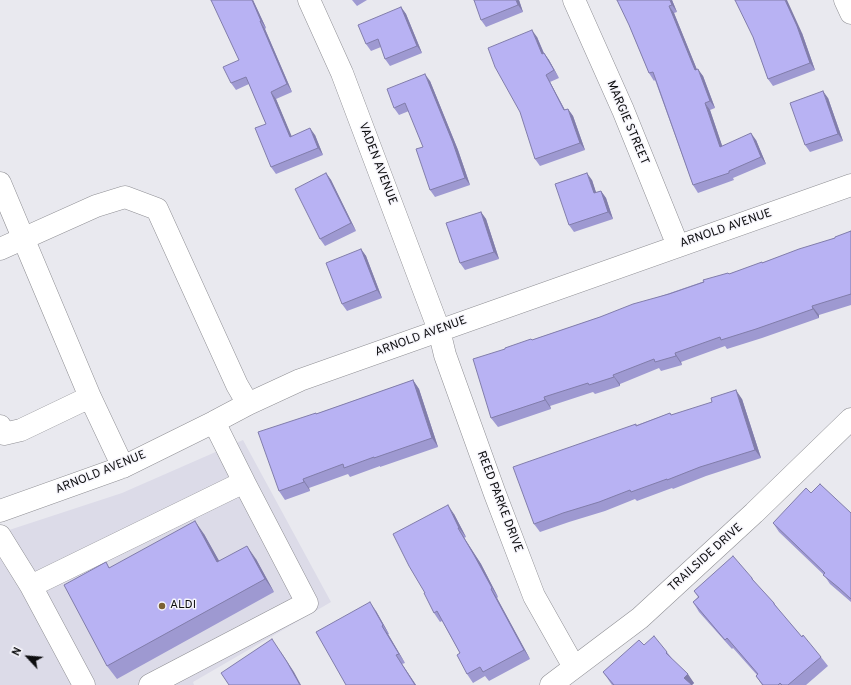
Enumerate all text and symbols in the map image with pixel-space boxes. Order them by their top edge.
street label: MARGIE STREET [603,79,651,167]
street label: VADEN AVENUE [355,121,399,207]
street label: ARNOLD AVENUE [678,206,774,252]
street label: ARNOLD AVENUE [373,314,469,360]
street label: ARNOLD AVENUE [54,448,148,498]
street label: REED PARKE DRIVE [473,449,525,555]
street label: TRAILSIDE DRIVE [666,521,746,595]
place label: ALDI [170,599,196,613]
marker: ALDI [157,601,167,611]
north arrow [8,637,48,677]
text: N [9,645,25,658]

